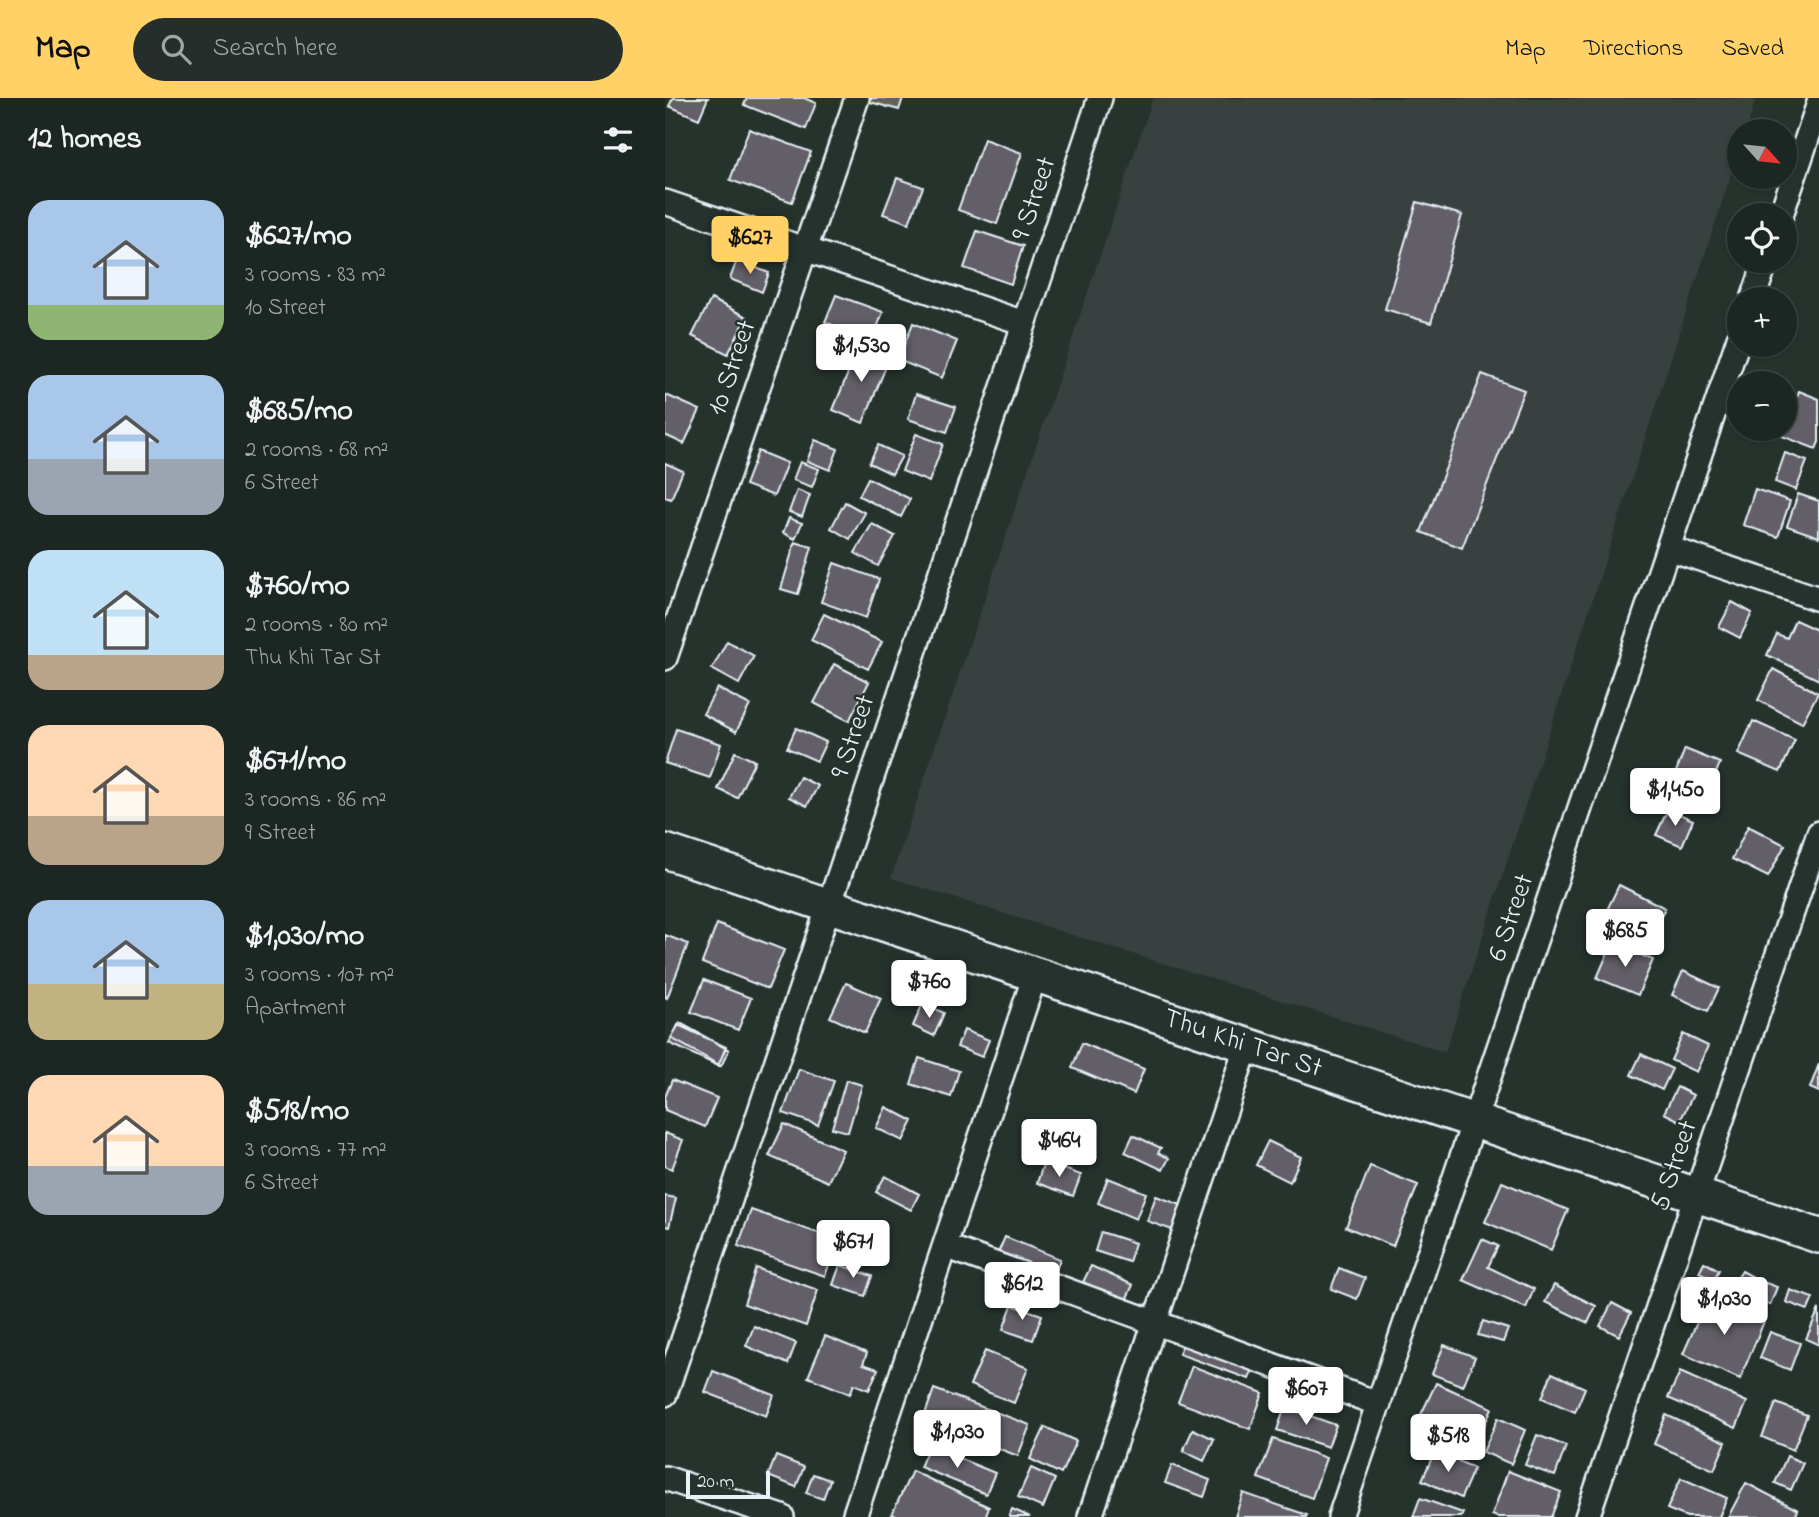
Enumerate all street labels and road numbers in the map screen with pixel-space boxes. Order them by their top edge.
street label: 9 Street [1002,152,1068,246]
street label: 10 Street [698,315,768,421]
street label: 9 Street [821,690,887,784]
street label: 6 Street [1478,869,1546,967]
street label: Thu Khi Tar St [1158,998,1328,1089]
street label: 5 Street [1640,1115,1710,1217]

